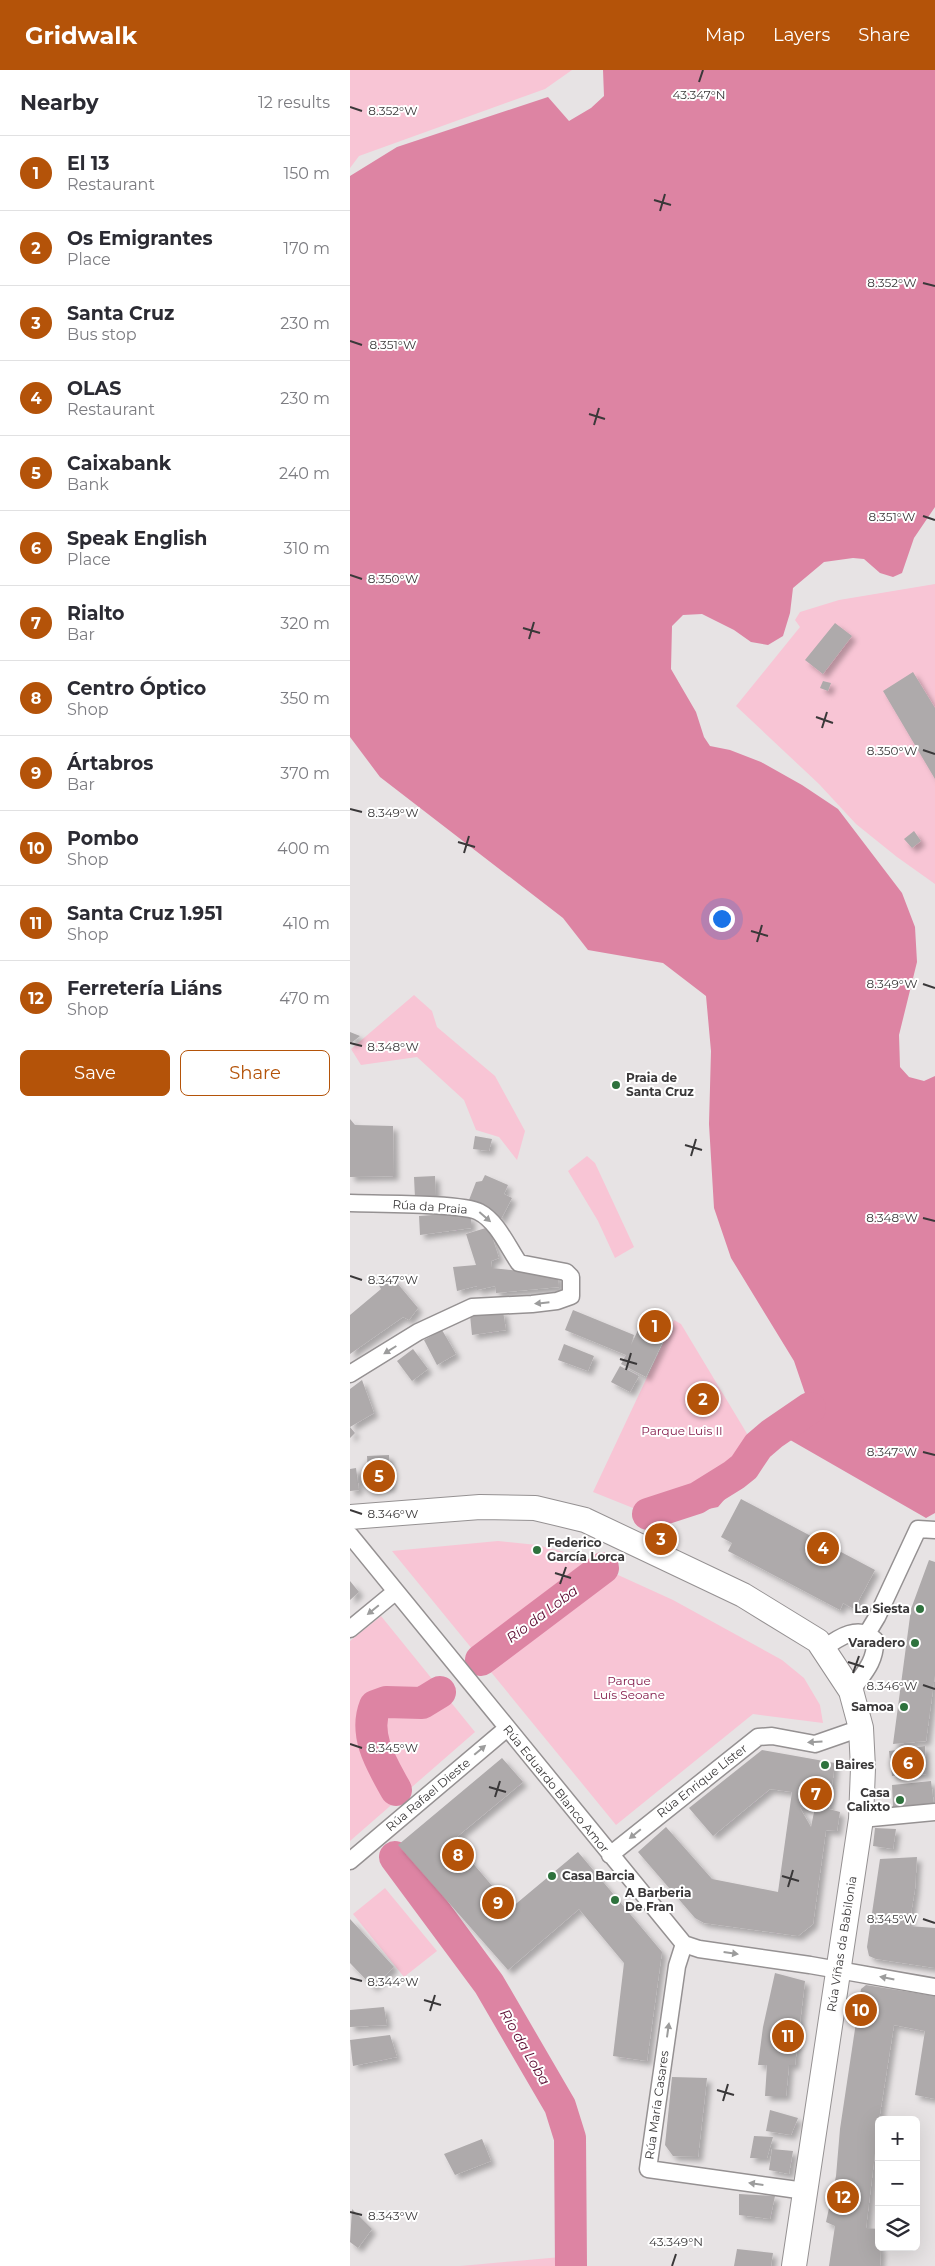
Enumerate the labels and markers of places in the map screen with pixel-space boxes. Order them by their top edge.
place label: Praia de Santa Cruz [626,1070,694,1099]
marker: Praia de Santa Cruz [610,1079,622,1091]
pin: 1 [639,1307,671,1345]
pin: 2 [687,1380,719,1418]
pin: 5 [363,1457,395,1495]
pin: 3 [645,1520,677,1558]
pin: 4 [807,1529,839,1567]
place label: Federico García Lorca [547,1535,625,1564]
marker: Federico García Lorca [531,1544,543,1556]
place label: La Siesta [854,1601,910,1616]
marker: La Siesta [914,1603,926,1615]
place label: Varadero [847,1635,905,1650]
marker: Varadero [909,1637,921,1649]
place label: Samoa [851,1699,894,1714]
marker: Samoa [898,1701,910,1713]
pin: 6 [892,1744,924,1782]
place label: Baires [835,1757,875,1772]
marker: Baires [819,1759,831,1771]
pin: 7 [800,1775,832,1813]
place label: Casa Calixto [847,1785,890,1814]
marker: Casa Calixto [894,1794,906,1806]
pin: 8 [442,1836,474,1874]
place label: Casa Barcia [562,1868,635,1883]
marker: Casa Barcia [546,1870,558,1882]
pin: 9 [482,1884,514,1922]
place label: A Barberia De Fran [624,1885,691,1914]
marker: A Barberia De Fran [609,1894,621,1906]
pin: 10 [845,1991,877,2029]
pin: 11 [772,2017,804,2055]
pin: 12 [827,2178,859,2216]

